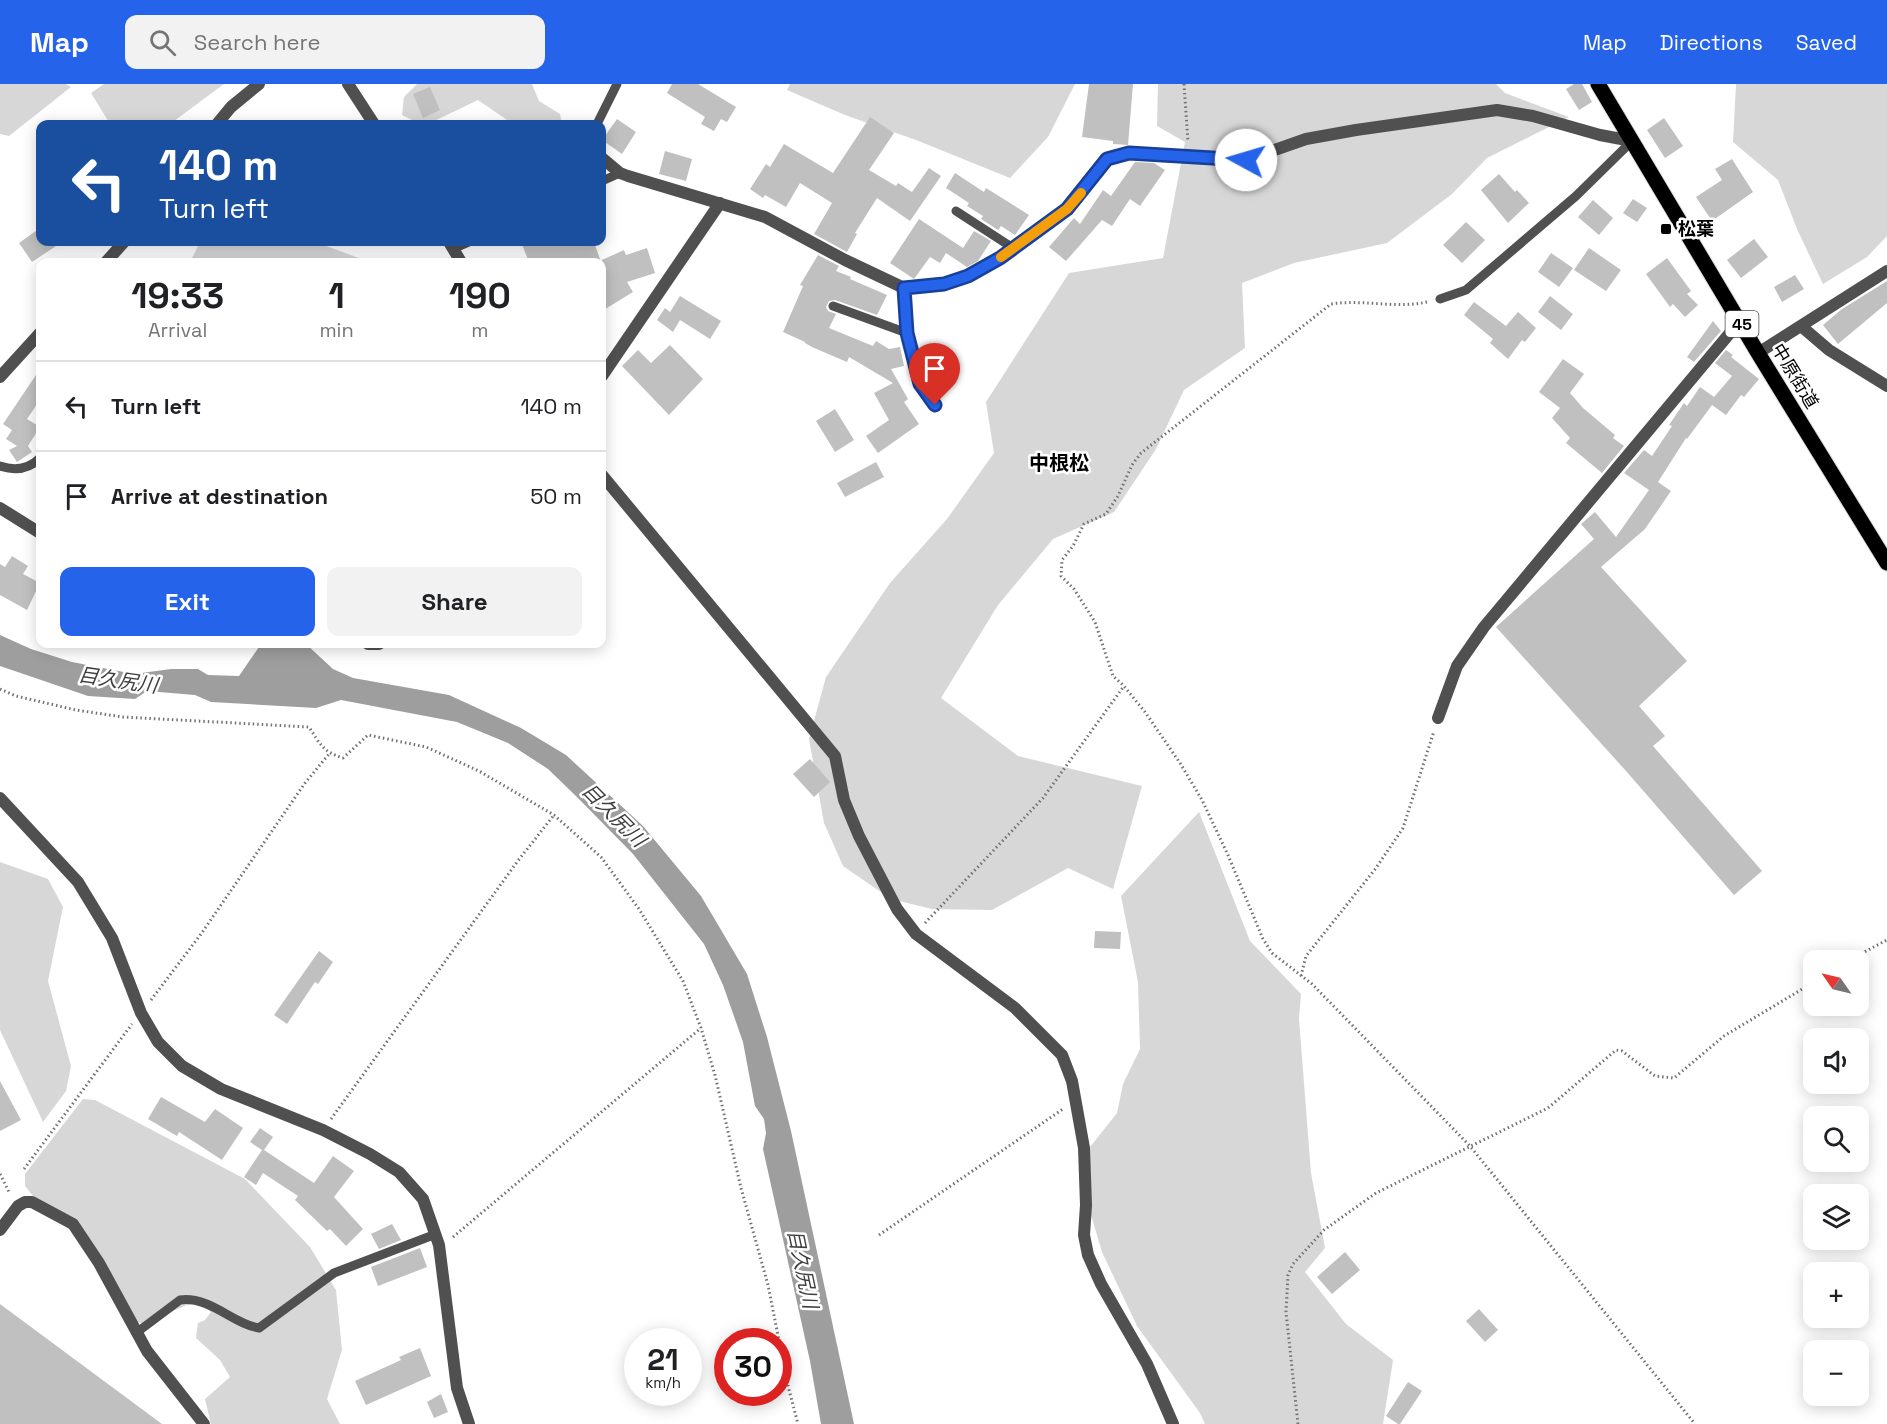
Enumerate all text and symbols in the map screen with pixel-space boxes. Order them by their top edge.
search box [125,15,545,69]
text: Map [30,24,89,60]
icon: search [146,26,179,59]
text: Search here [194,28,321,56]
text: Map [1583,29,1627,56]
text: Directions [1660,29,1763,56]
text: Saved [1796,29,1857,56]
position arrow [1214,128,1278,192]
text: 140 m [159,139,278,192]
icon: left [60,144,138,222]
text: Turn left [159,191,269,226]
place label: 松葉 [1678,217,1714,240]
marker: 松葉 [1659,222,1673,236]
text: 19:33 [131,273,224,319]
text: 1 [328,273,345,319]
text: 190 [449,273,511,319]
road number: 45 [1726,311,1758,337]
text: Arrival [148,317,207,343]
text: min [319,317,354,343]
text: m [471,317,488,343]
street label: 中原街道 [1767,339,1824,413]
pin [909,343,960,405]
icon: arrive [918,352,951,385]
icon: left [60,390,93,423]
text: Turn left [111,392,201,420]
text: 140 m [520,392,582,420]
district label: 中根松 [1029,450,1089,476]
icon: arrive [60,480,93,513]
text: Arrive at destination [111,482,328,510]
text: 50 m [530,482,582,510]
button: Exit [60,567,315,636]
button: Share [327,567,582,636]
water label: 目久尻川 [77,662,161,699]
water label: 目久尻川 [577,778,653,854]
north arrow [1803,950,1869,1016]
map controls [1803,950,1869,1406]
button: sound [1803,1028,1869,1094]
button: search [1803,1106,1869,1172]
button: layers [1803,1184,1869,1250]
water label: 目久尻川 [782,1227,824,1313]
button: + [1803,1262,1869,1328]
speed limit sign: 30 [714,1328,792,1406]
text: 21 [647,1340,679,1379]
button: − [1803,1340,1869,1406]
text: km/h [645,1373,681,1392]

